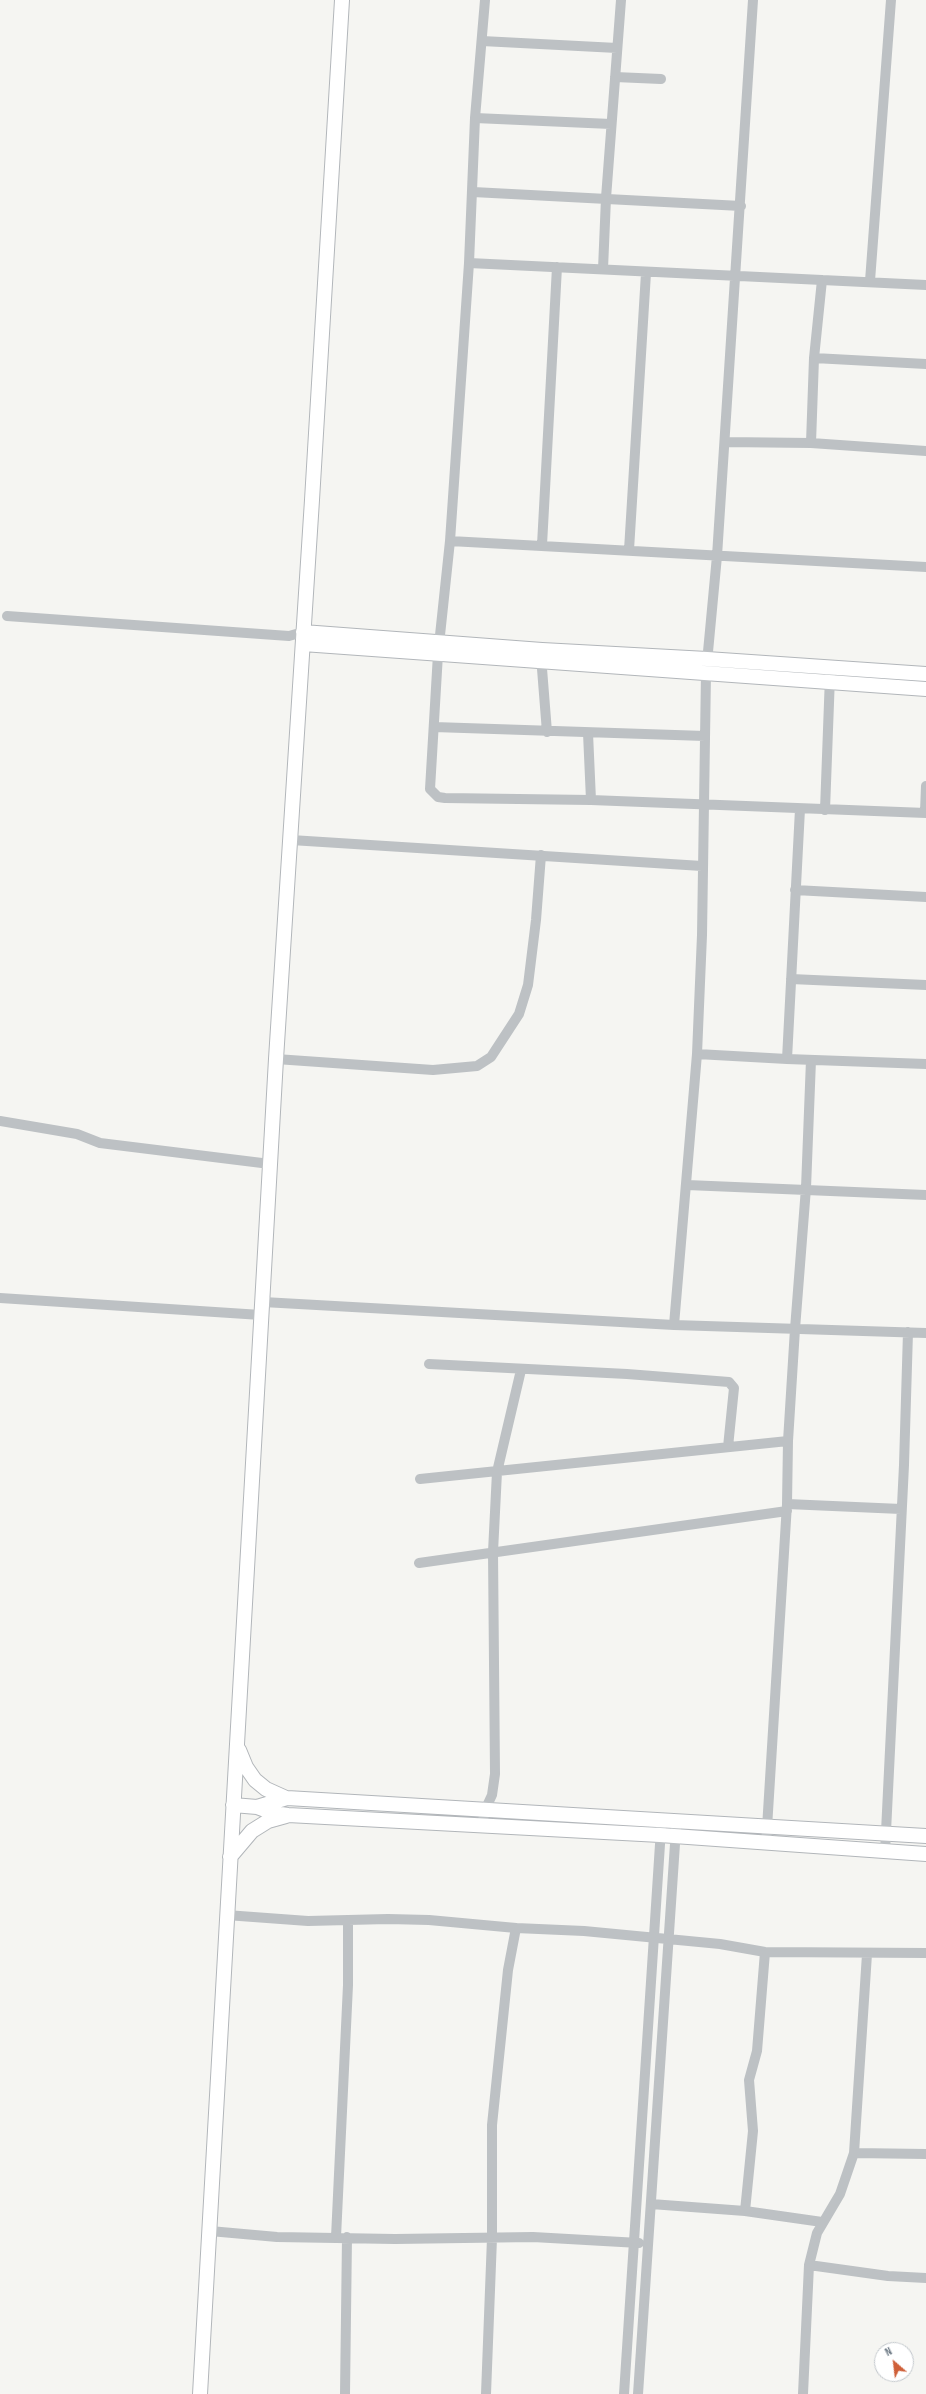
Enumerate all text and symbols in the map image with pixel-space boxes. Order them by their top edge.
north arrow [874,2342,914,2382]
text: N [883,2345,894,2359]

